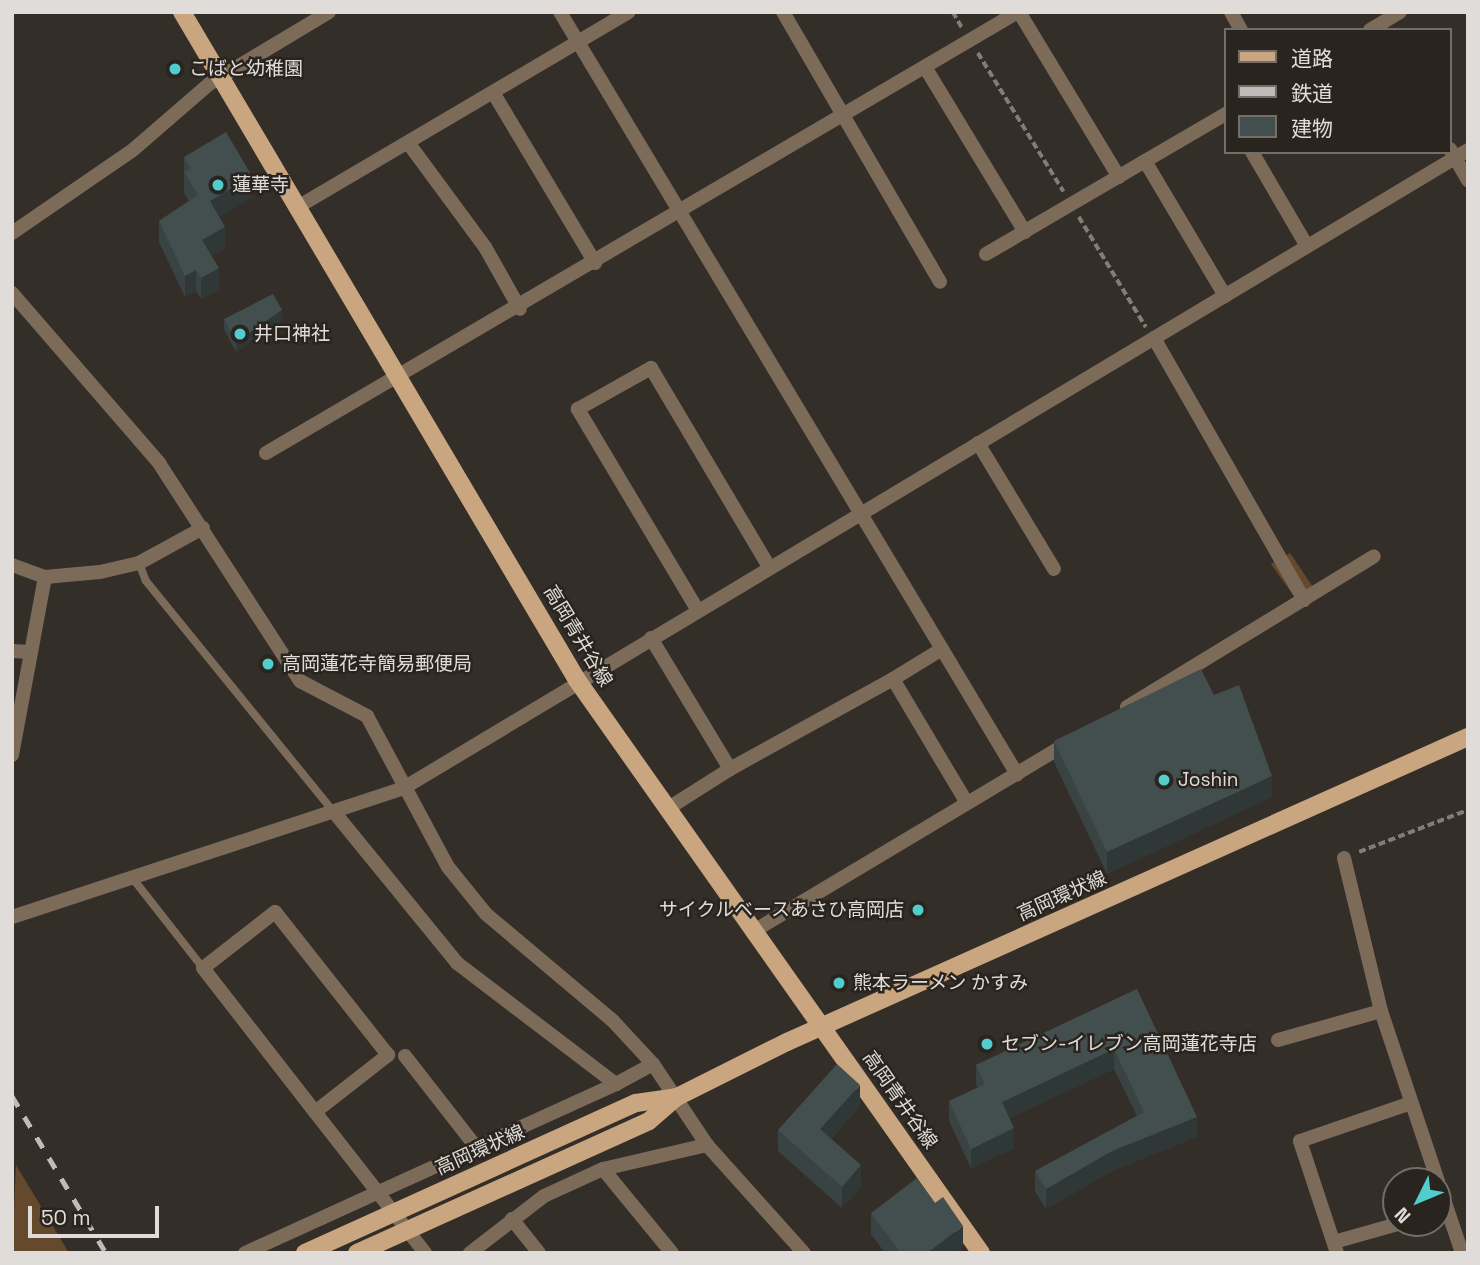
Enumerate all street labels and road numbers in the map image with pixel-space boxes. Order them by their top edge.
street label: 高岡青井谷線 [539,581,617,691]
street label: 高岡環状線 [1014,866,1110,926]
street label: 高岡青井谷線 [858,1047,942,1153]
street label: 高岡環状線 [432,1120,528,1180]

